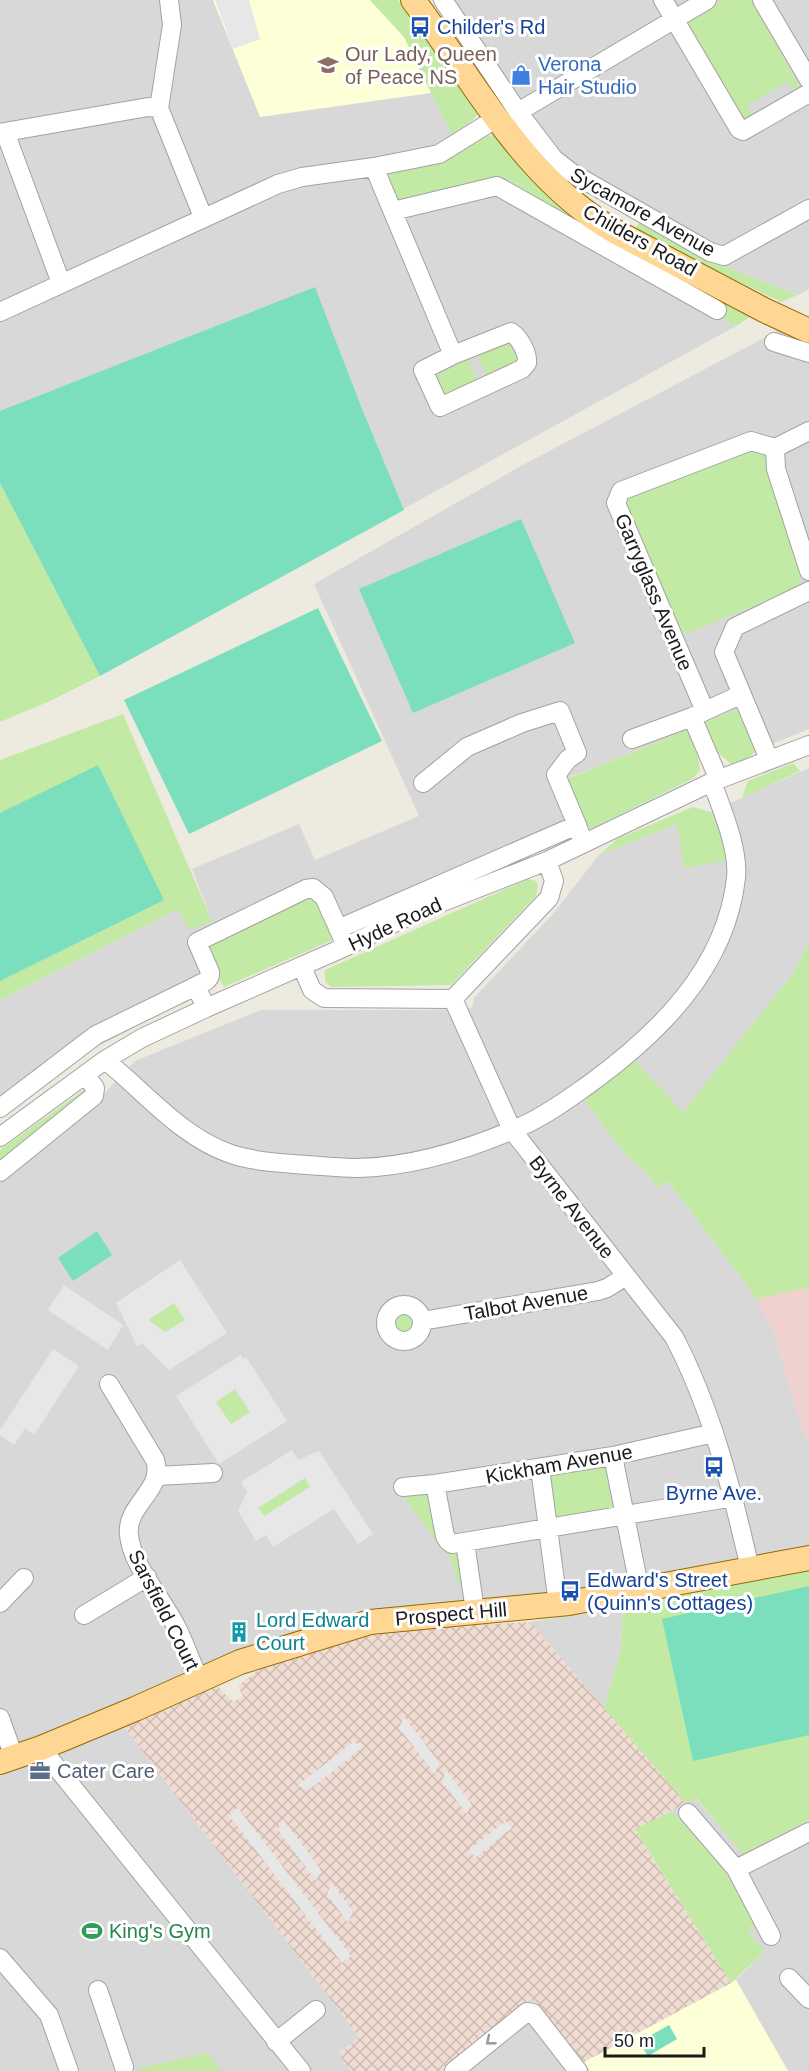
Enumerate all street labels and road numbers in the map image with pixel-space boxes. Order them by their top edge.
street label: Sycamore Avenue [567,163,719,261]
street label: Childers Road [579,200,701,280]
street label: Garryglass Avenue [611,510,697,674]
street label: Hyde Road [345,893,445,955]
street label: Byrne Avenue [525,1151,619,1263]
street label: Talbot Avenue [462,1281,590,1325]
street label: Kickham Avenue [484,1440,634,1488]
street label: Sarsfield Court [124,1546,204,1674]
street label: Prospect Hill [394,1598,508,1630]

